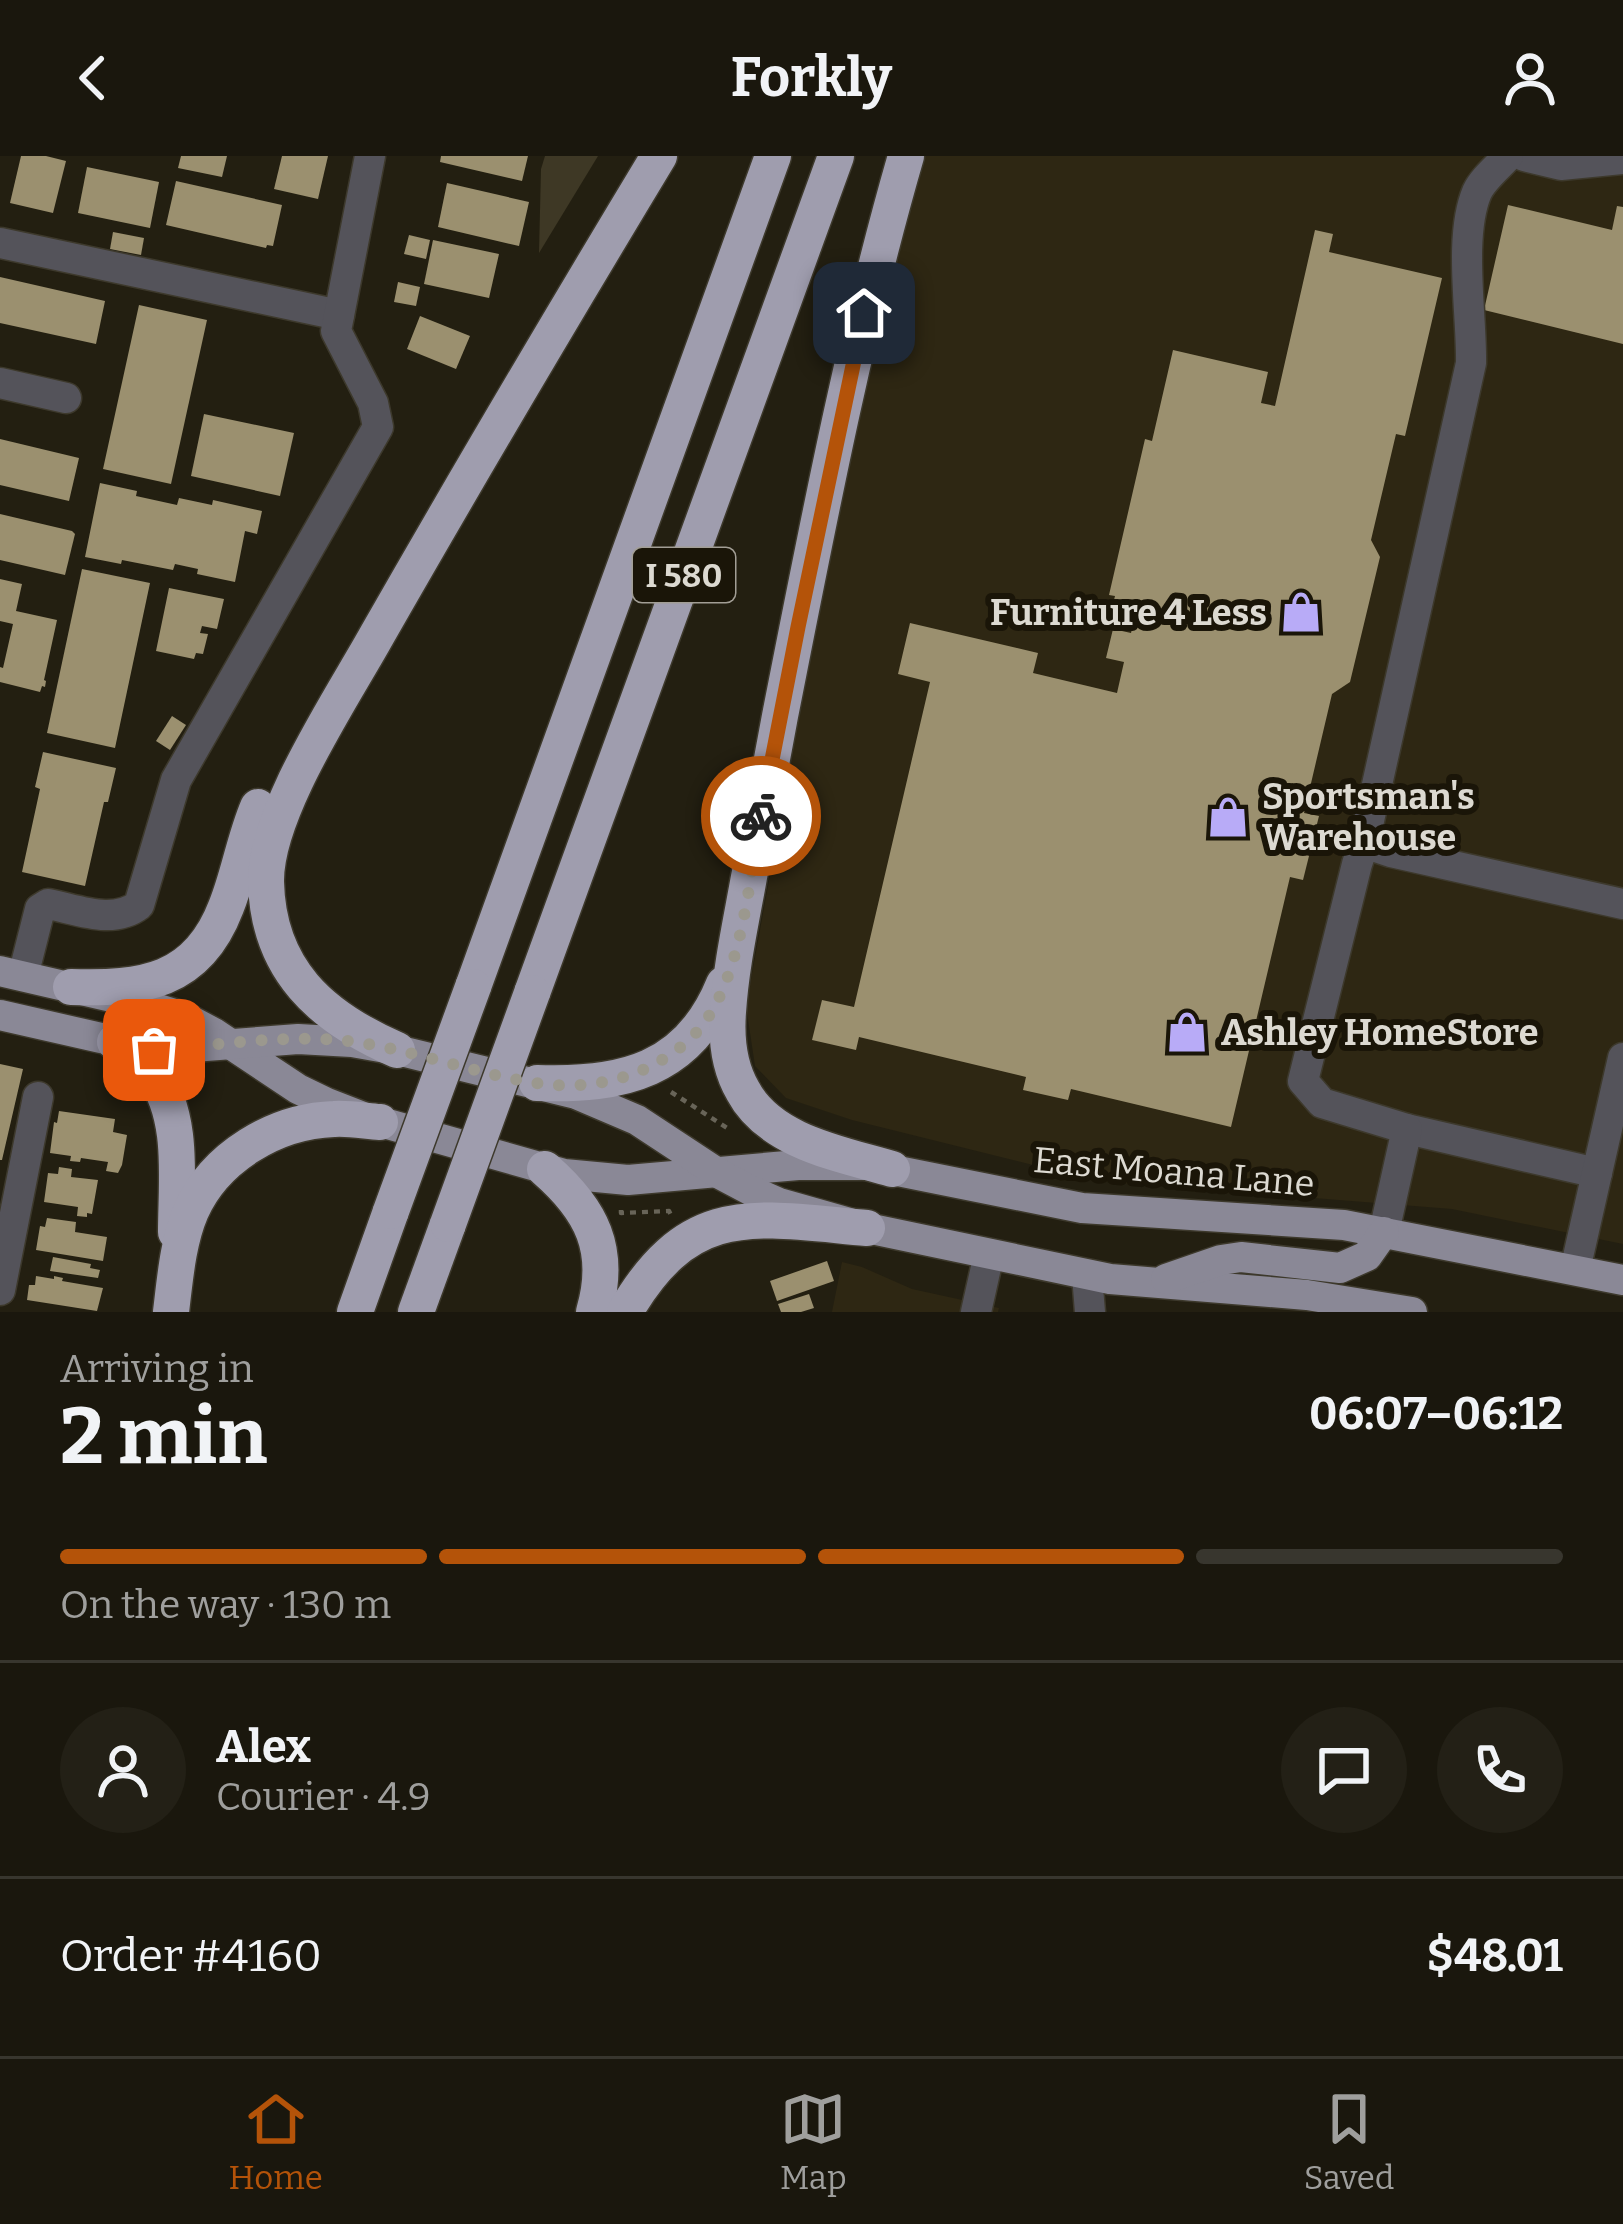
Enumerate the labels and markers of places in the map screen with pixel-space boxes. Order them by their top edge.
pin [813,262,915,364]
shop icon: Furniture 4 Less [1278,589,1324,635]
place label: Furniture 4 Less [990,591,1267,635]
place label: Sportsman's Warehouse [1262,775,1475,860]
shop icon: Sportsman's Warehouse [1205,794,1251,840]
pin [103,999,205,1101]
shop icon: Ashley HomeStore [1164,1009,1210,1055]
place label: Ashley HomeStore [1221,1011,1538,1055]

